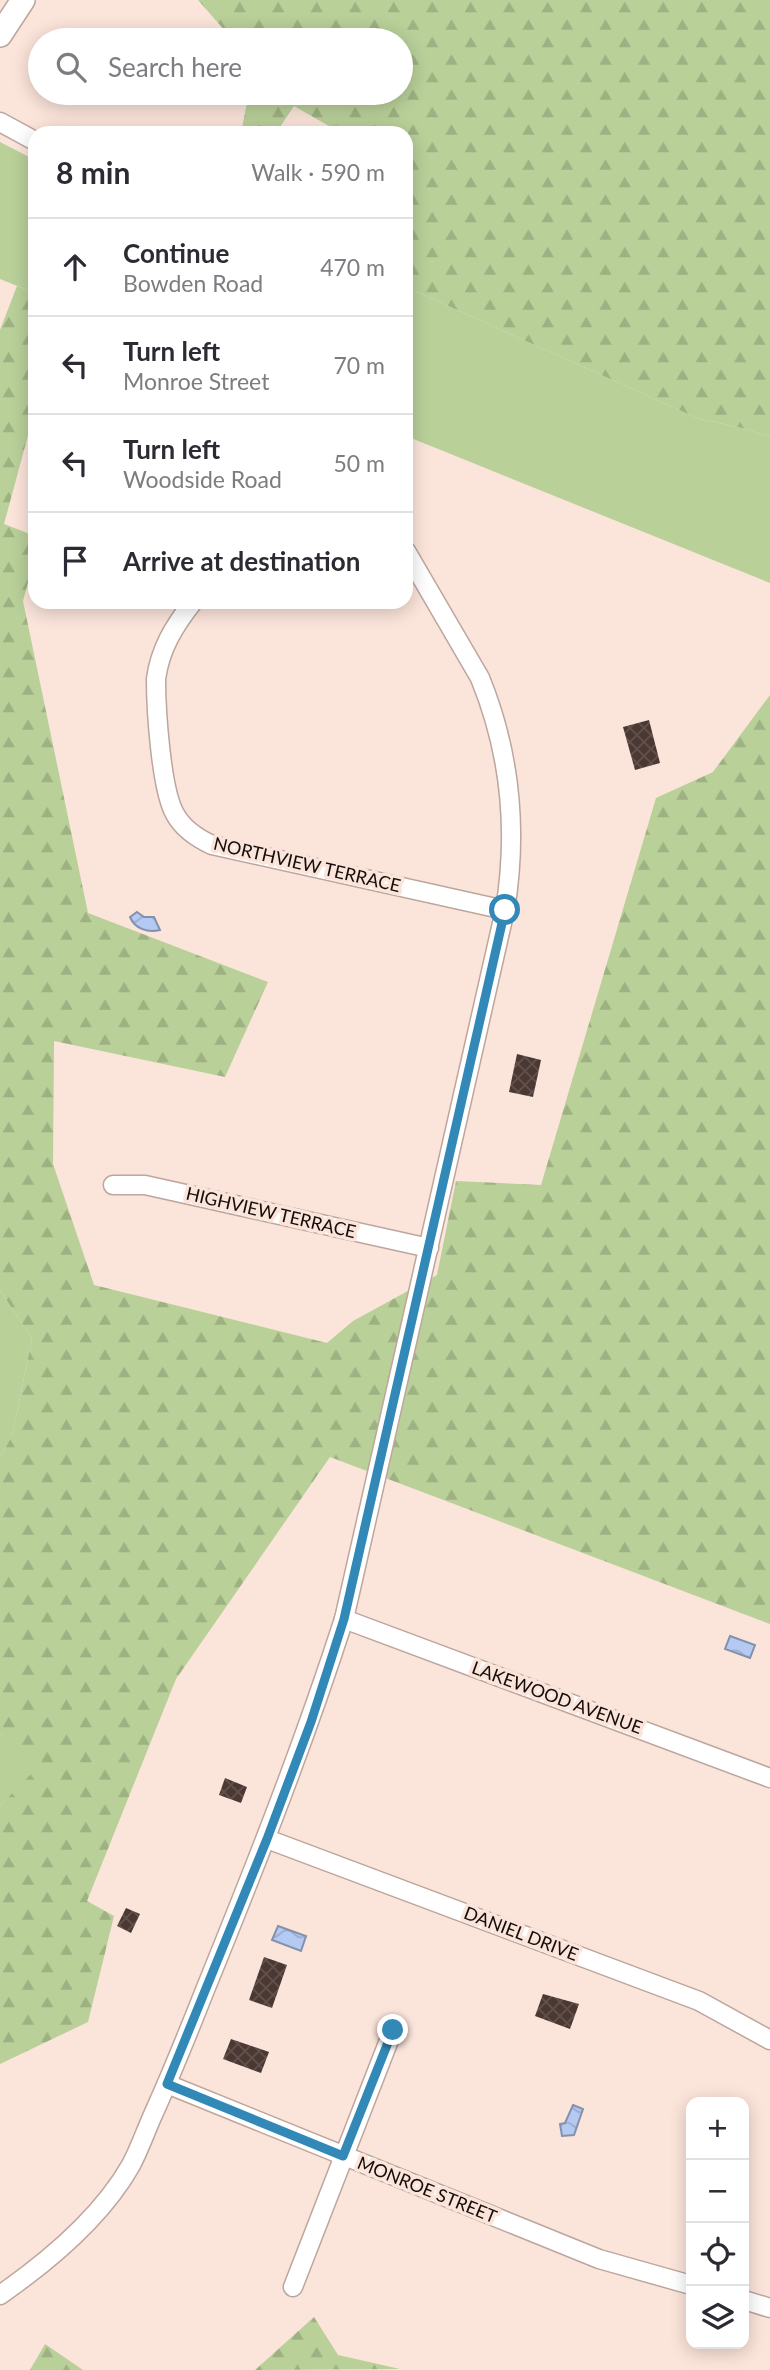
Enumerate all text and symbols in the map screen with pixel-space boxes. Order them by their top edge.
search box [28,28,413,105]
icon: search [52,48,90,86]
text: Search here [108,51,242,83]
text: 8 min [56,154,130,190]
text: Walk · 590 m [251,158,385,186]
text: Continue [123,237,229,269]
icon: ahead [56,248,94,286]
text: 470 m [320,253,385,281]
text: Bowden Road [123,269,263,297]
text: Turn left [123,335,220,367]
icon: left [56,346,94,384]
text: 70 m [334,351,385,379]
text: Monroe Street [123,367,269,395]
text: Turn left [123,433,220,465]
icon: left [56,444,94,482]
text: 50 m [334,449,385,477]
text: Woodside Road [123,465,282,493]
icon: arrive [56,542,94,580]
text: Arrive at destination [123,545,360,577]
street label: NORTHVIEW TERRACE [212,832,403,896]
route start [489,894,520,925]
street label: HIGHVIEW TERRACE [184,1182,358,1242]
street label: LAKEWOOD AVENUE [469,1656,646,1738]
street label: DANIEL DRIVE [461,1901,582,1965]
route end [377,2014,408,2045]
map controls [686,2097,749,2349]
button: + [686,2097,749,2160]
street label: MONROE STREET [354,2151,501,2227]
button: − [686,2160,749,2223]
button: locate [686,2223,749,2286]
button: layers [686,2286,749,2349]

